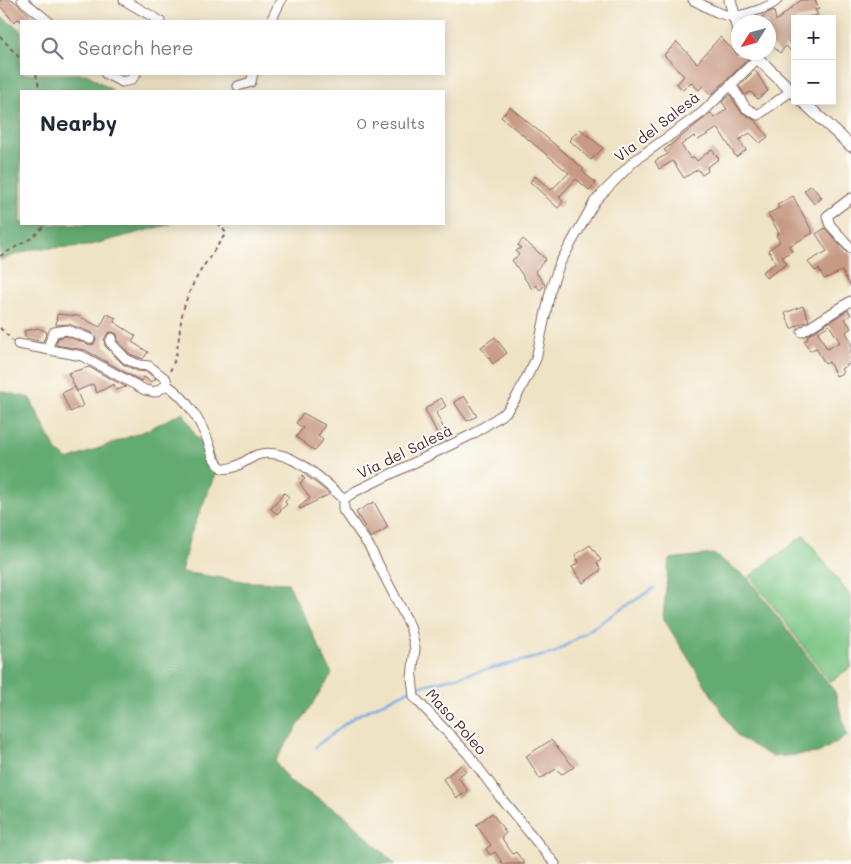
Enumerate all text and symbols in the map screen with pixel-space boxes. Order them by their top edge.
north arrow [731,15,776,60]
map controls [791,15,836,105]
button: + [791,15,836,60]
search box [20,20,445,75]
icon: search [38,34,66,62]
text: Search here [78,35,194,60]
button: − [791,60,836,105]
street label: Via del Salesà [610,87,703,166]
text: Nearby [40,109,117,136]
text: 0 results [357,112,425,133]
street label: Via del Salesà [354,419,455,483]
street label: Maso Poleo [422,684,492,759]

